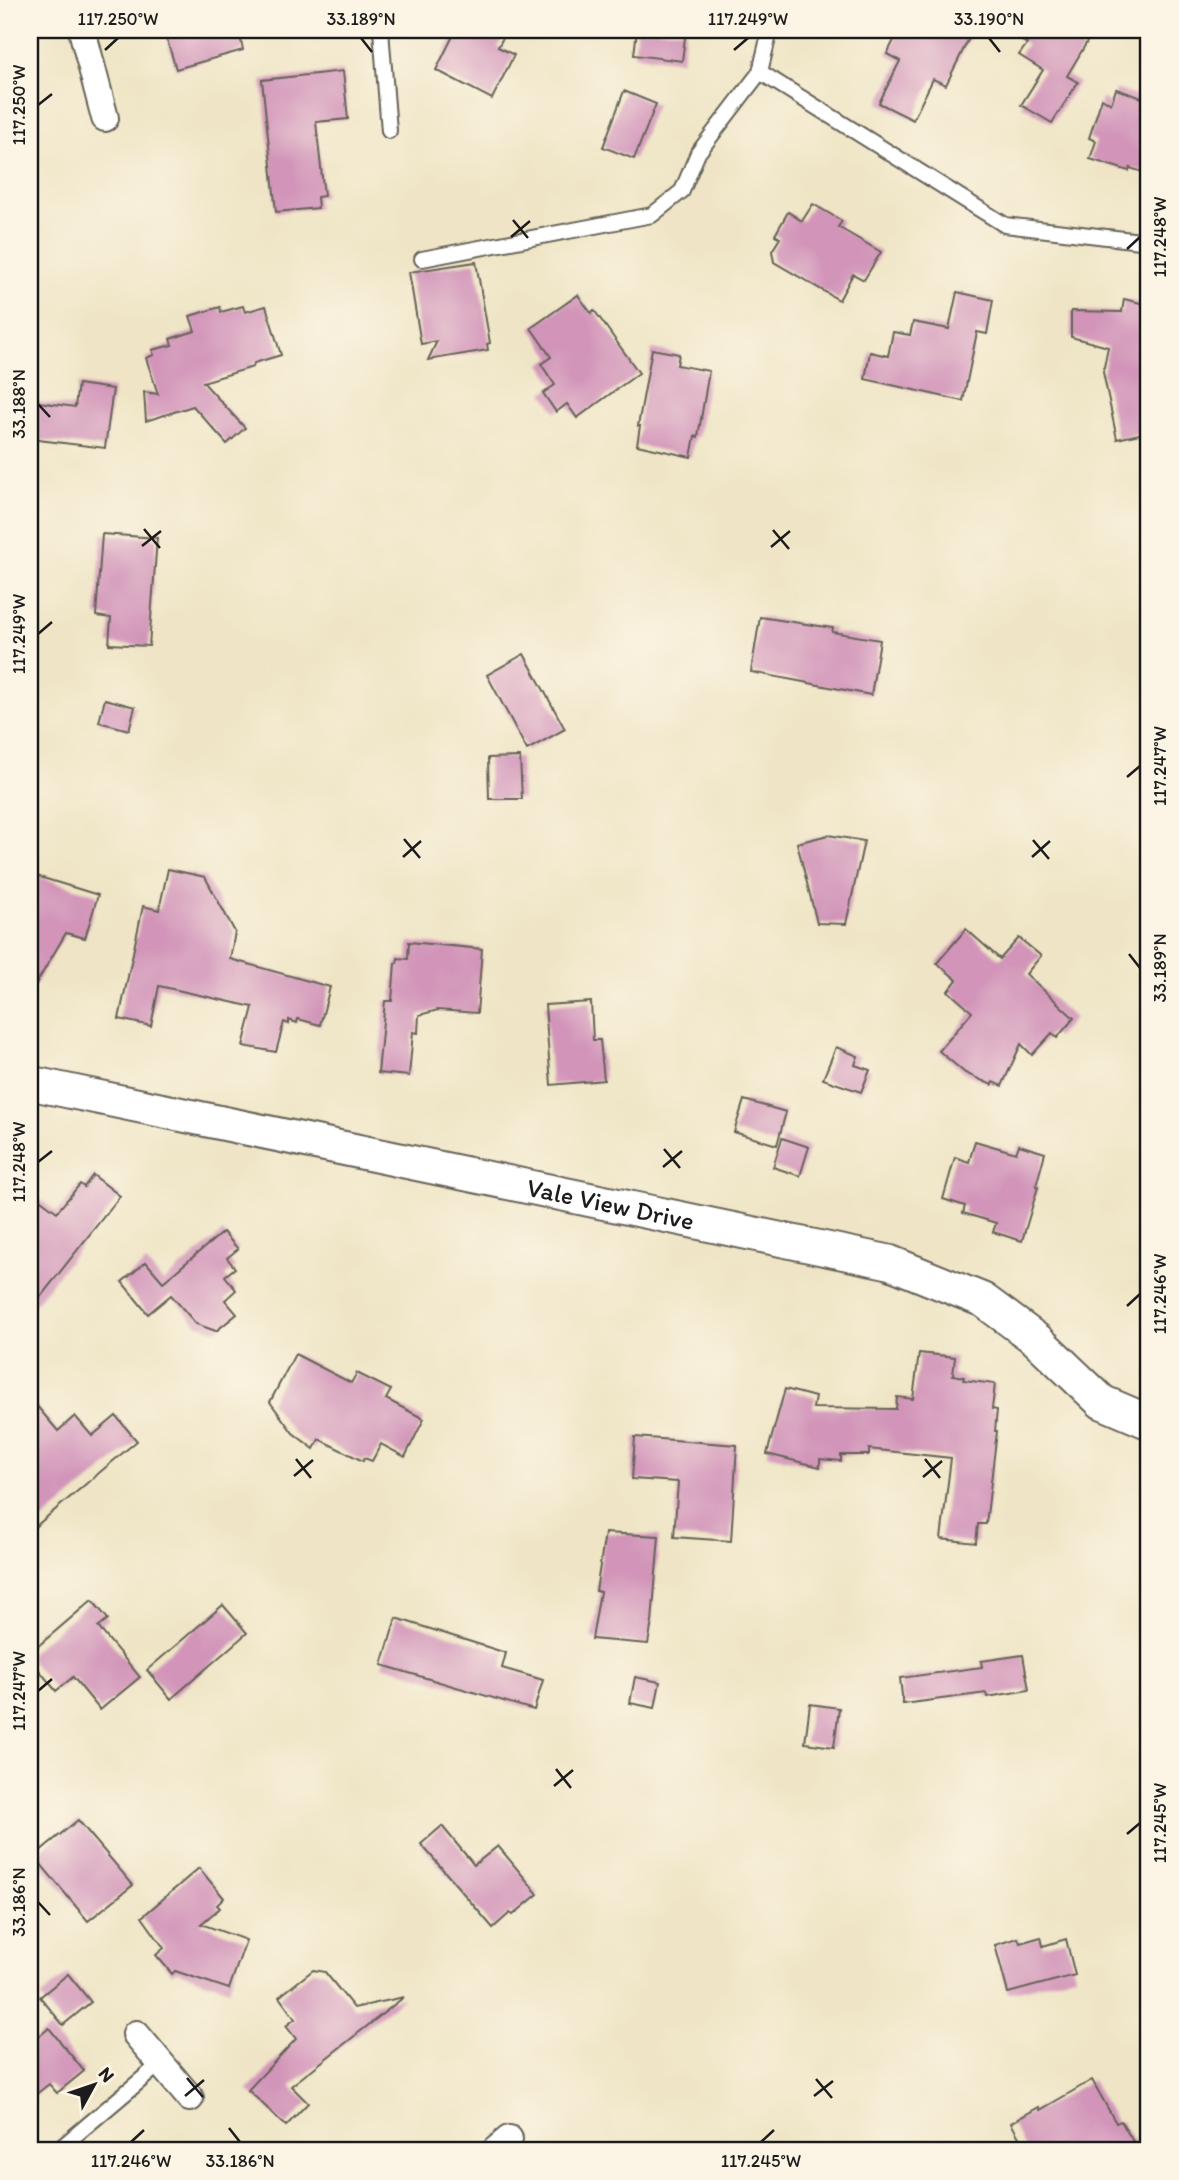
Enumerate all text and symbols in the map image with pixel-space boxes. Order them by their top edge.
text: 117.250°W [78,8,158,30]
text: 33.189°N [326,8,396,30]
text: 117.249°W [708,8,788,30]
text: 33.190°N [954,8,1024,30]
text: 117.250°W [8,65,30,145]
text: 117.248°W [1149,197,1171,277]
text: 33.188°N [8,369,30,439]
text: 117.249°W [8,594,30,674]
text: 117.247°W [1149,726,1171,806]
text: 33.189°N [1149,933,1171,1003]
text: 117.248°W [8,1122,30,1202]
street label: Vale View Drive [524,1171,697,1237]
text: 117.246°W [1149,1254,1171,1334]
text: 117.247°W [8,1651,30,1731]
text: 117.245°W [1149,1783,1171,1863]
text: 33.186°N [8,1867,30,1937]
north arrow [60,2050,130,2120]
text: N [94,2062,120,2087]
text: 117.246°W [91,2150,171,2172]
text: 33.186°N [205,2150,275,2172]
text: 117.245°W [721,2150,801,2172]

